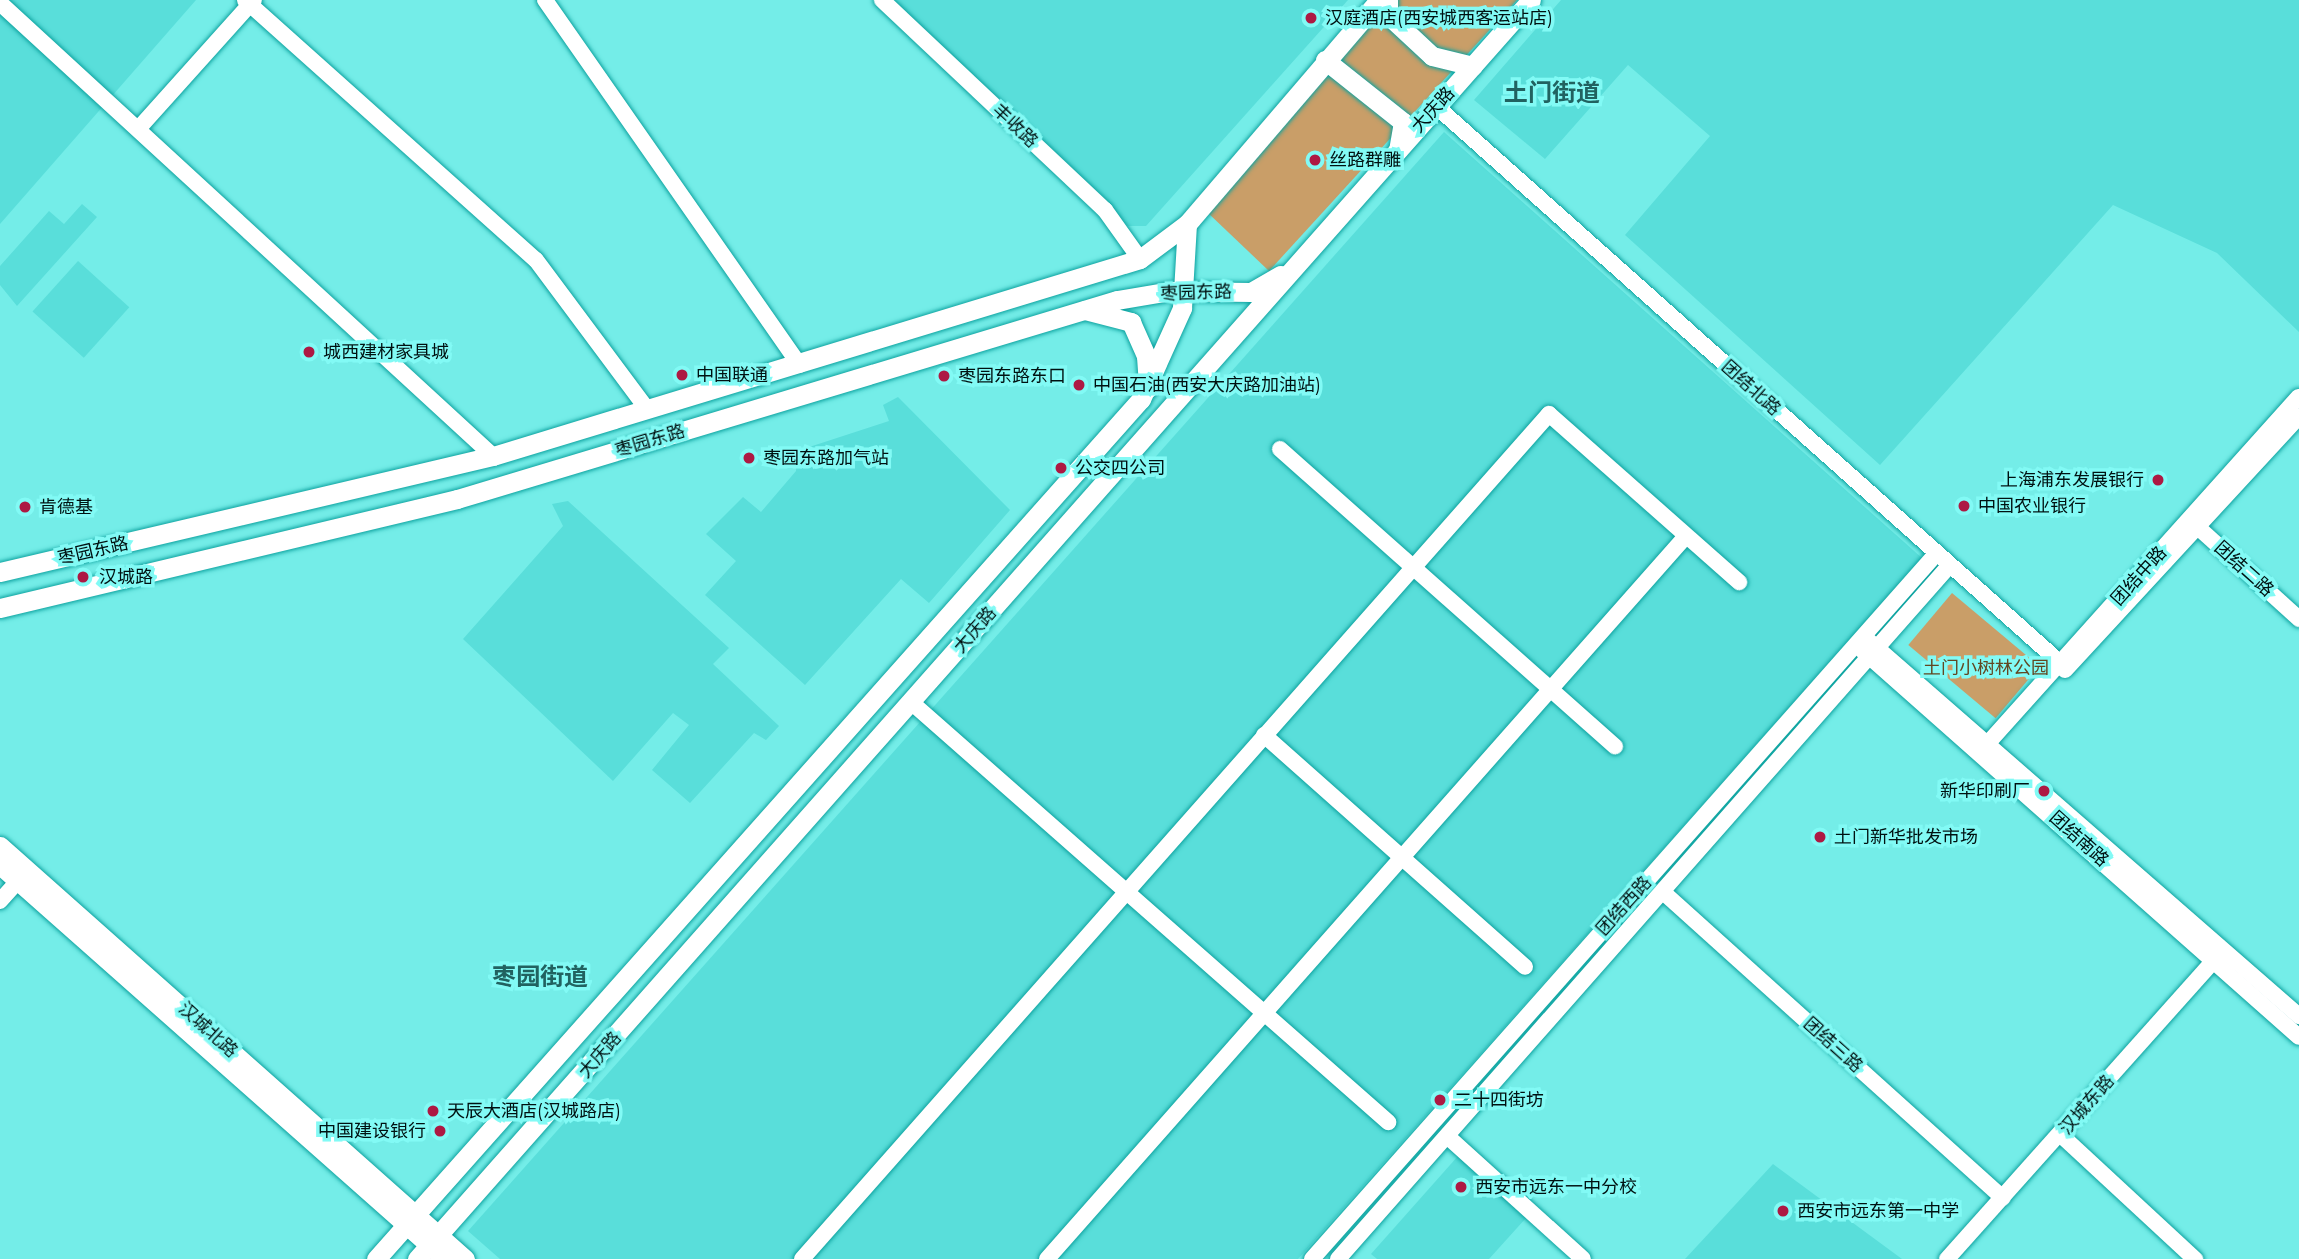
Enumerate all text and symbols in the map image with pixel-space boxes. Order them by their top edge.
place label: 汉庭酒店(西安城西客运站店) [1325,7,1553,29]
marker: 汉庭酒店(西安城西客运站店) [1303,10,1319,26]
district label: 土门街道 [1504,79,1600,107]
street label: 大庆路 [1407,83,1459,137]
street label: 丰收路 [988,100,1042,152]
place label: 丝路群雕 [1329,149,1401,171]
marker: 丝路群雕 [1307,152,1323,168]
street label: 枣园东路 [1160,281,1232,305]
place label: 城西建材家具城 [323,341,449,363]
marker: 城西建材家具城 [301,344,317,360]
street label: 团结北路 [1717,356,1785,420]
place label: 中国联通 [696,364,768,386]
place label: 枣园东路东口 [958,365,1066,387]
marker: 中国联通 [674,367,690,383]
marker: 枣园东路东口 [936,368,952,384]
place label: 中国石油(西安大庆路加油站) [1093,374,1321,396]
marker: 中国石油(西安大庆路加油站) [1071,377,1087,393]
street label: 枣园东路 [612,420,688,462]
place label: 枣园东路加气站 [763,447,889,469]
marker: 枣园东路加气站 [741,450,757,466]
place label: 公交四公司 [1075,457,1165,479]
marker: 公交四公司 [1053,460,1069,476]
place label: 上海浦东发展银行 [2000,469,2144,491]
marker: 上海浦东发展银行 [2150,472,2166,488]
place label: 中国农业银行 [1978,495,2086,517]
place label: 肯德基 [39,496,93,518]
marker: 中国农业银行 [1956,498,1972,514]
marker: 肯德基 [17,499,33,515]
street label: 枣园东路 [55,532,131,570]
street label: 团结二路 [2210,537,2278,601]
street label: 团结中路 [2107,542,2171,610]
place label: 汉城路 [99,566,153,588]
marker: 汉城路 [73,567,93,587]
street label: 大庆路 [949,603,1001,657]
park label: 土门小树林公园 [1923,657,2049,679]
place label: 新华印刷厂 [1940,780,2030,802]
marker: 新华印刷厂 [2036,783,2052,799]
street label: 团结南路 [2045,807,2113,871]
place label: 土门新华批发市场 [1834,826,1978,848]
marker: 土门新华批发市场 [1812,829,1828,845]
street label: 团结西路 [1592,872,1656,940]
district label: 枣园街道 [492,963,588,991]
street label: 汉城北路 [174,998,242,1062]
street label: 团结三路 [1799,1013,1867,1077]
street label: 大庆路 [574,1028,626,1082]
street label: 汉城东路 [2055,1071,2119,1139]
place label: 二十四街坊 [1454,1089,1544,1111]
marker: 二十四街坊 [1432,1092,1448,1108]
place label: 天辰大酒店(汉城路店) [447,1100,621,1122]
marker: 天辰大酒店(汉城路店) [425,1103,441,1119]
place label: 中国建设银行 [318,1120,426,1142]
marker: 中国建设银行 [432,1123,448,1139]
place label: 西安市远东一中分校 [1475,1176,1637,1198]
marker: 西安市远东一中分校 [1453,1179,1469,1195]
place label: 西安市远东第一中学 [1797,1200,1959,1222]
marker: 西安市远东第一中学 [1775,1203,1791,1219]

